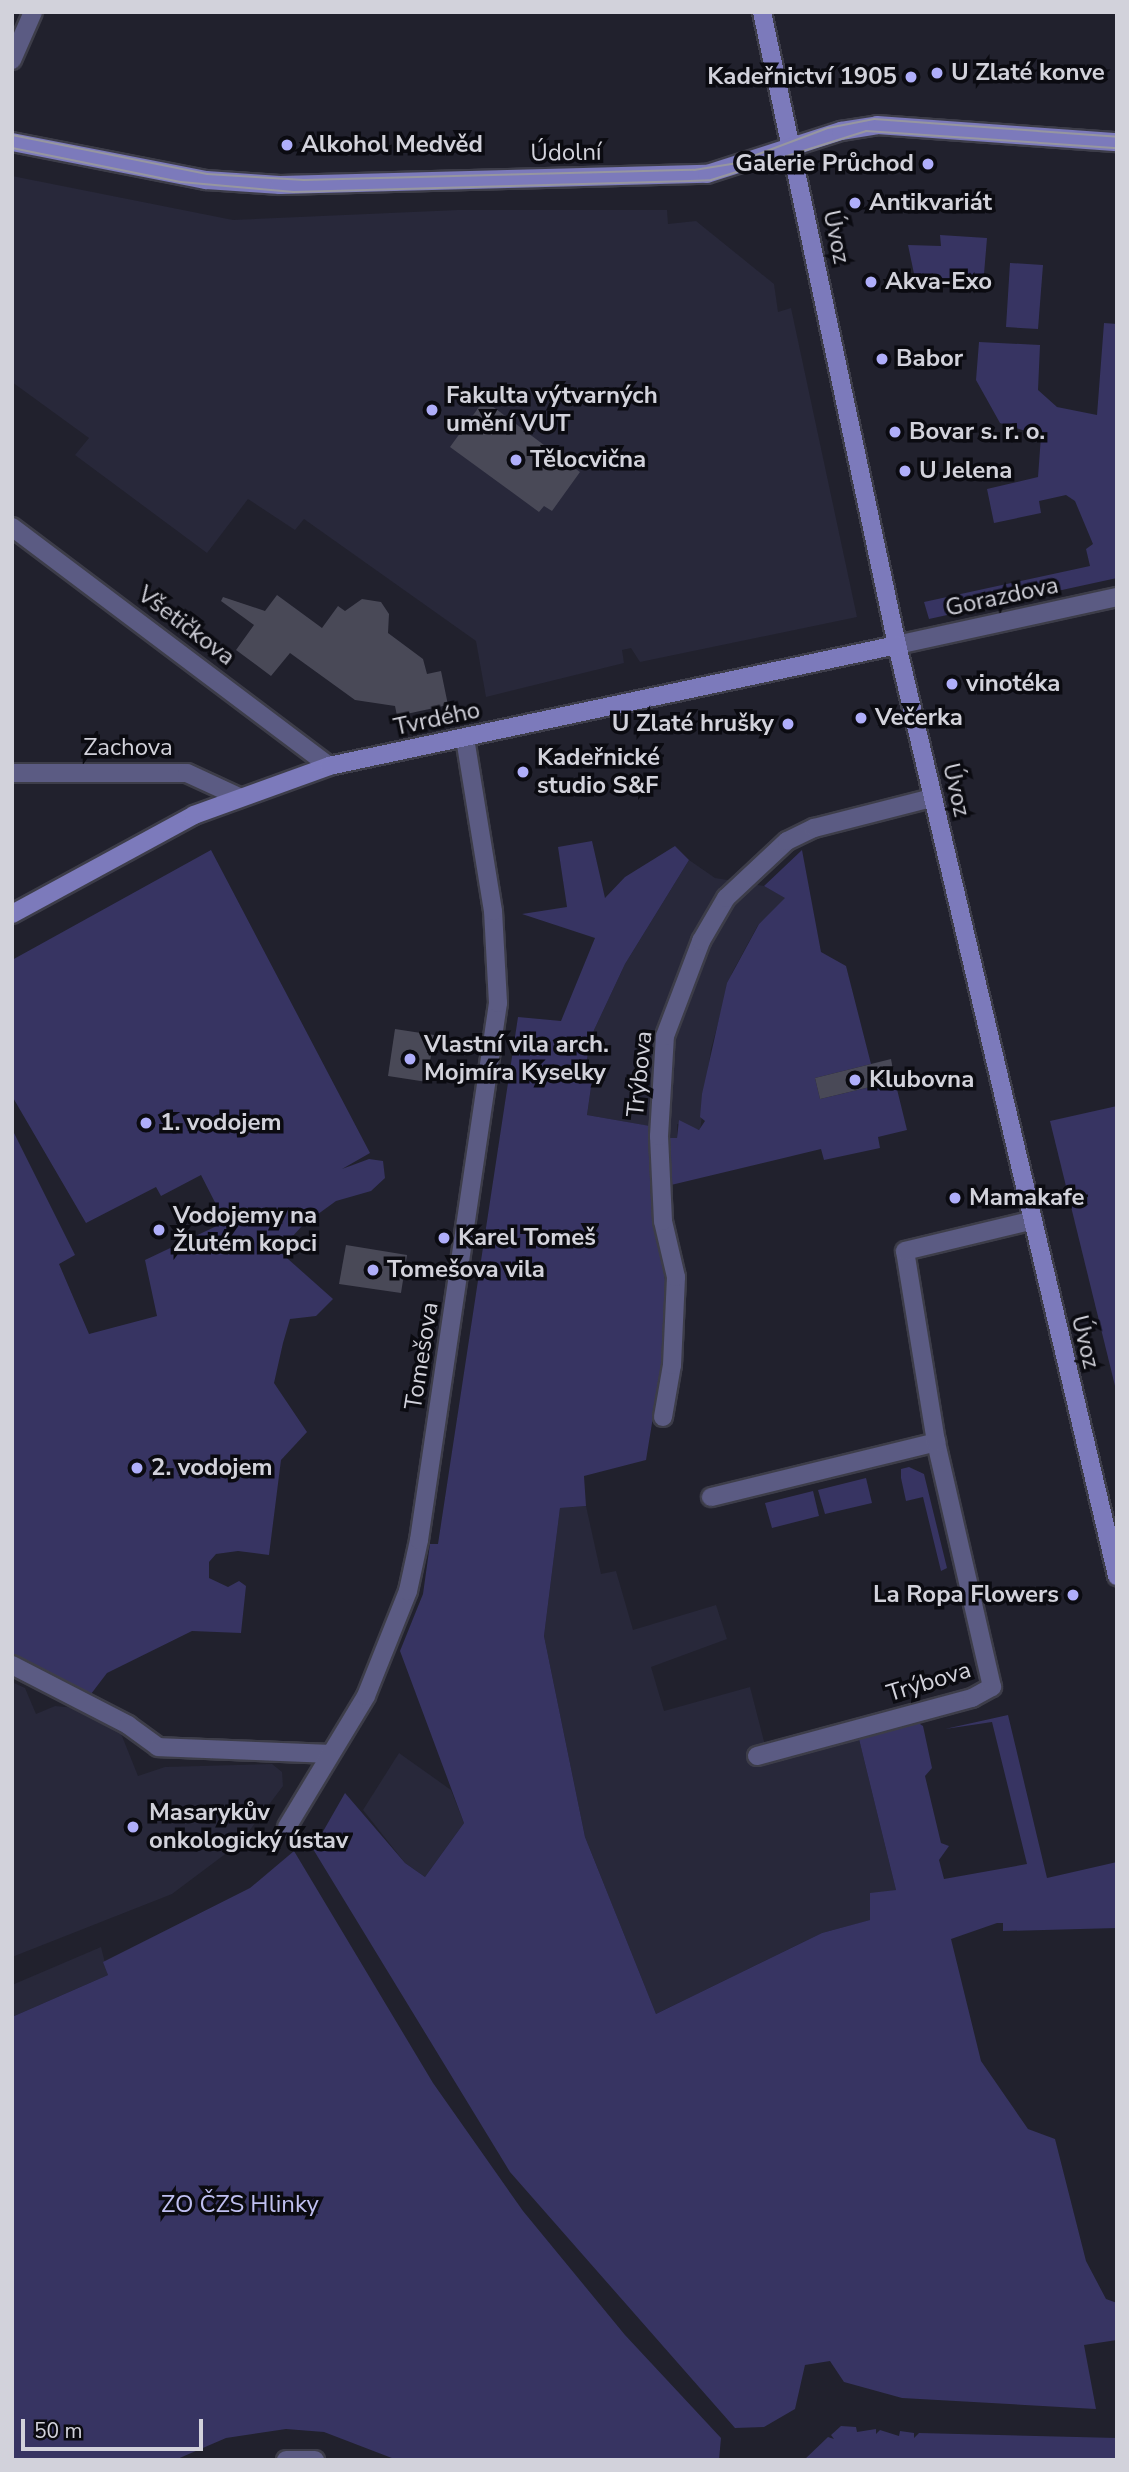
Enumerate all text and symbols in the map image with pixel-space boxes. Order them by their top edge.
place label: U Zlaté konve [951,59,1105,87]
place label: Kadeřnictví 1905 [707,63,897,91]
marker: U Zlaté konve [929,65,945,81]
marker: Kadeřnictví 1905 [903,69,919,85]
place label: Alkohol Medvěd [301,131,483,159]
marker: Alkohol Medvěd [279,137,295,153]
street label: Údolní [530,138,602,168]
place label: Galerie Průchod [735,150,914,178]
marker: Galerie Průchod [920,156,936,172]
place label: Antikvariát [869,189,992,217]
marker: Antikvariát [847,195,863,211]
street label: Úvoz [816,208,856,266]
place label: Akva-Exo [885,268,992,296]
marker: Akva-Exo [863,274,879,290]
place label: Babor [896,345,963,373]
marker: Babor [874,351,890,367]
place label: Fakulta výtvarných umění VUT [446,382,658,438]
marker: Fakulta výtvarných umění VUT [424,402,440,418]
place label: Bovar s. r. o. [909,418,1045,446]
marker: Bovar s. r. o. [887,424,903,440]
place label: Tělocvična [530,446,646,474]
marker: Tělocvična [508,452,524,468]
place label: U Jelena [919,457,1012,485]
marker: U Jelena [897,463,913,479]
street label: Gorazdova [943,571,1061,623]
street label: Všetičkova [132,580,240,672]
place label: vinotéka [966,670,1060,698]
marker: vinotéka [944,676,960,692]
street label: Tvrdého [391,696,483,742]
place label: Večerka [875,704,963,732]
place label: U Zlaté hrušky [612,710,774,738]
marker: Večerka [853,710,869,726]
marker: U Zlaté hrušky [780,716,796,732]
street label: Zachova [83,734,173,762]
place label: Kadeřnické studio S&F [537,744,660,800]
street label: Úvoz [936,760,976,820]
marker: Kadeřnické studio S&F [515,764,531,780]
street label: Trýbova [621,1030,659,1118]
place label: Vlastní vila arch. Mojmíra Kyselky [424,1031,609,1087]
marker: Vlastní vila arch. Mojmíra Kyselky [402,1051,418,1067]
place label: Klubovna [869,1066,974,1094]
marker: Klubovna [847,1072,863,1088]
place label: 1. vodojem [160,1109,282,1137]
marker: 1. vodojem [138,1115,154,1131]
place label: Mamakafe [969,1184,1084,1212]
marker: Mamakafe [947,1190,963,1206]
place label: Vodojemy na Žlutém kopci [173,1202,317,1258]
marker: Vodojemy na Žlutém kopci [151,1222,167,1238]
place label: Karel Tomeš [458,1224,596,1252]
marker: Karel Tomeš [436,1230,452,1246]
place label: Tomešova vila [387,1256,545,1284]
marker: Tomešova vila [365,1262,381,1278]
street label: Tomešova [399,1300,445,1412]
street label: Úvoz [1065,1312,1105,1372]
place label: 2. vodojem [151,1454,273,1482]
marker: 2. vodojem [129,1460,145,1476]
place label: La Ropa Flowers [873,1581,1059,1609]
marker: La Ropa Flowers [1065,1587,1081,1603]
street label: Trýbova [884,1656,974,1708]
place label: Masarykův onkologický ústav [149,1799,349,1855]
marker: Masarykův onkologický ústav [123,1817,143,1837]
park label: ZO ČZS Hlinky [161,2191,319,2219]
scale bar [24,2406,206,2450]
text: 50 m [34,2417,83,2445]

